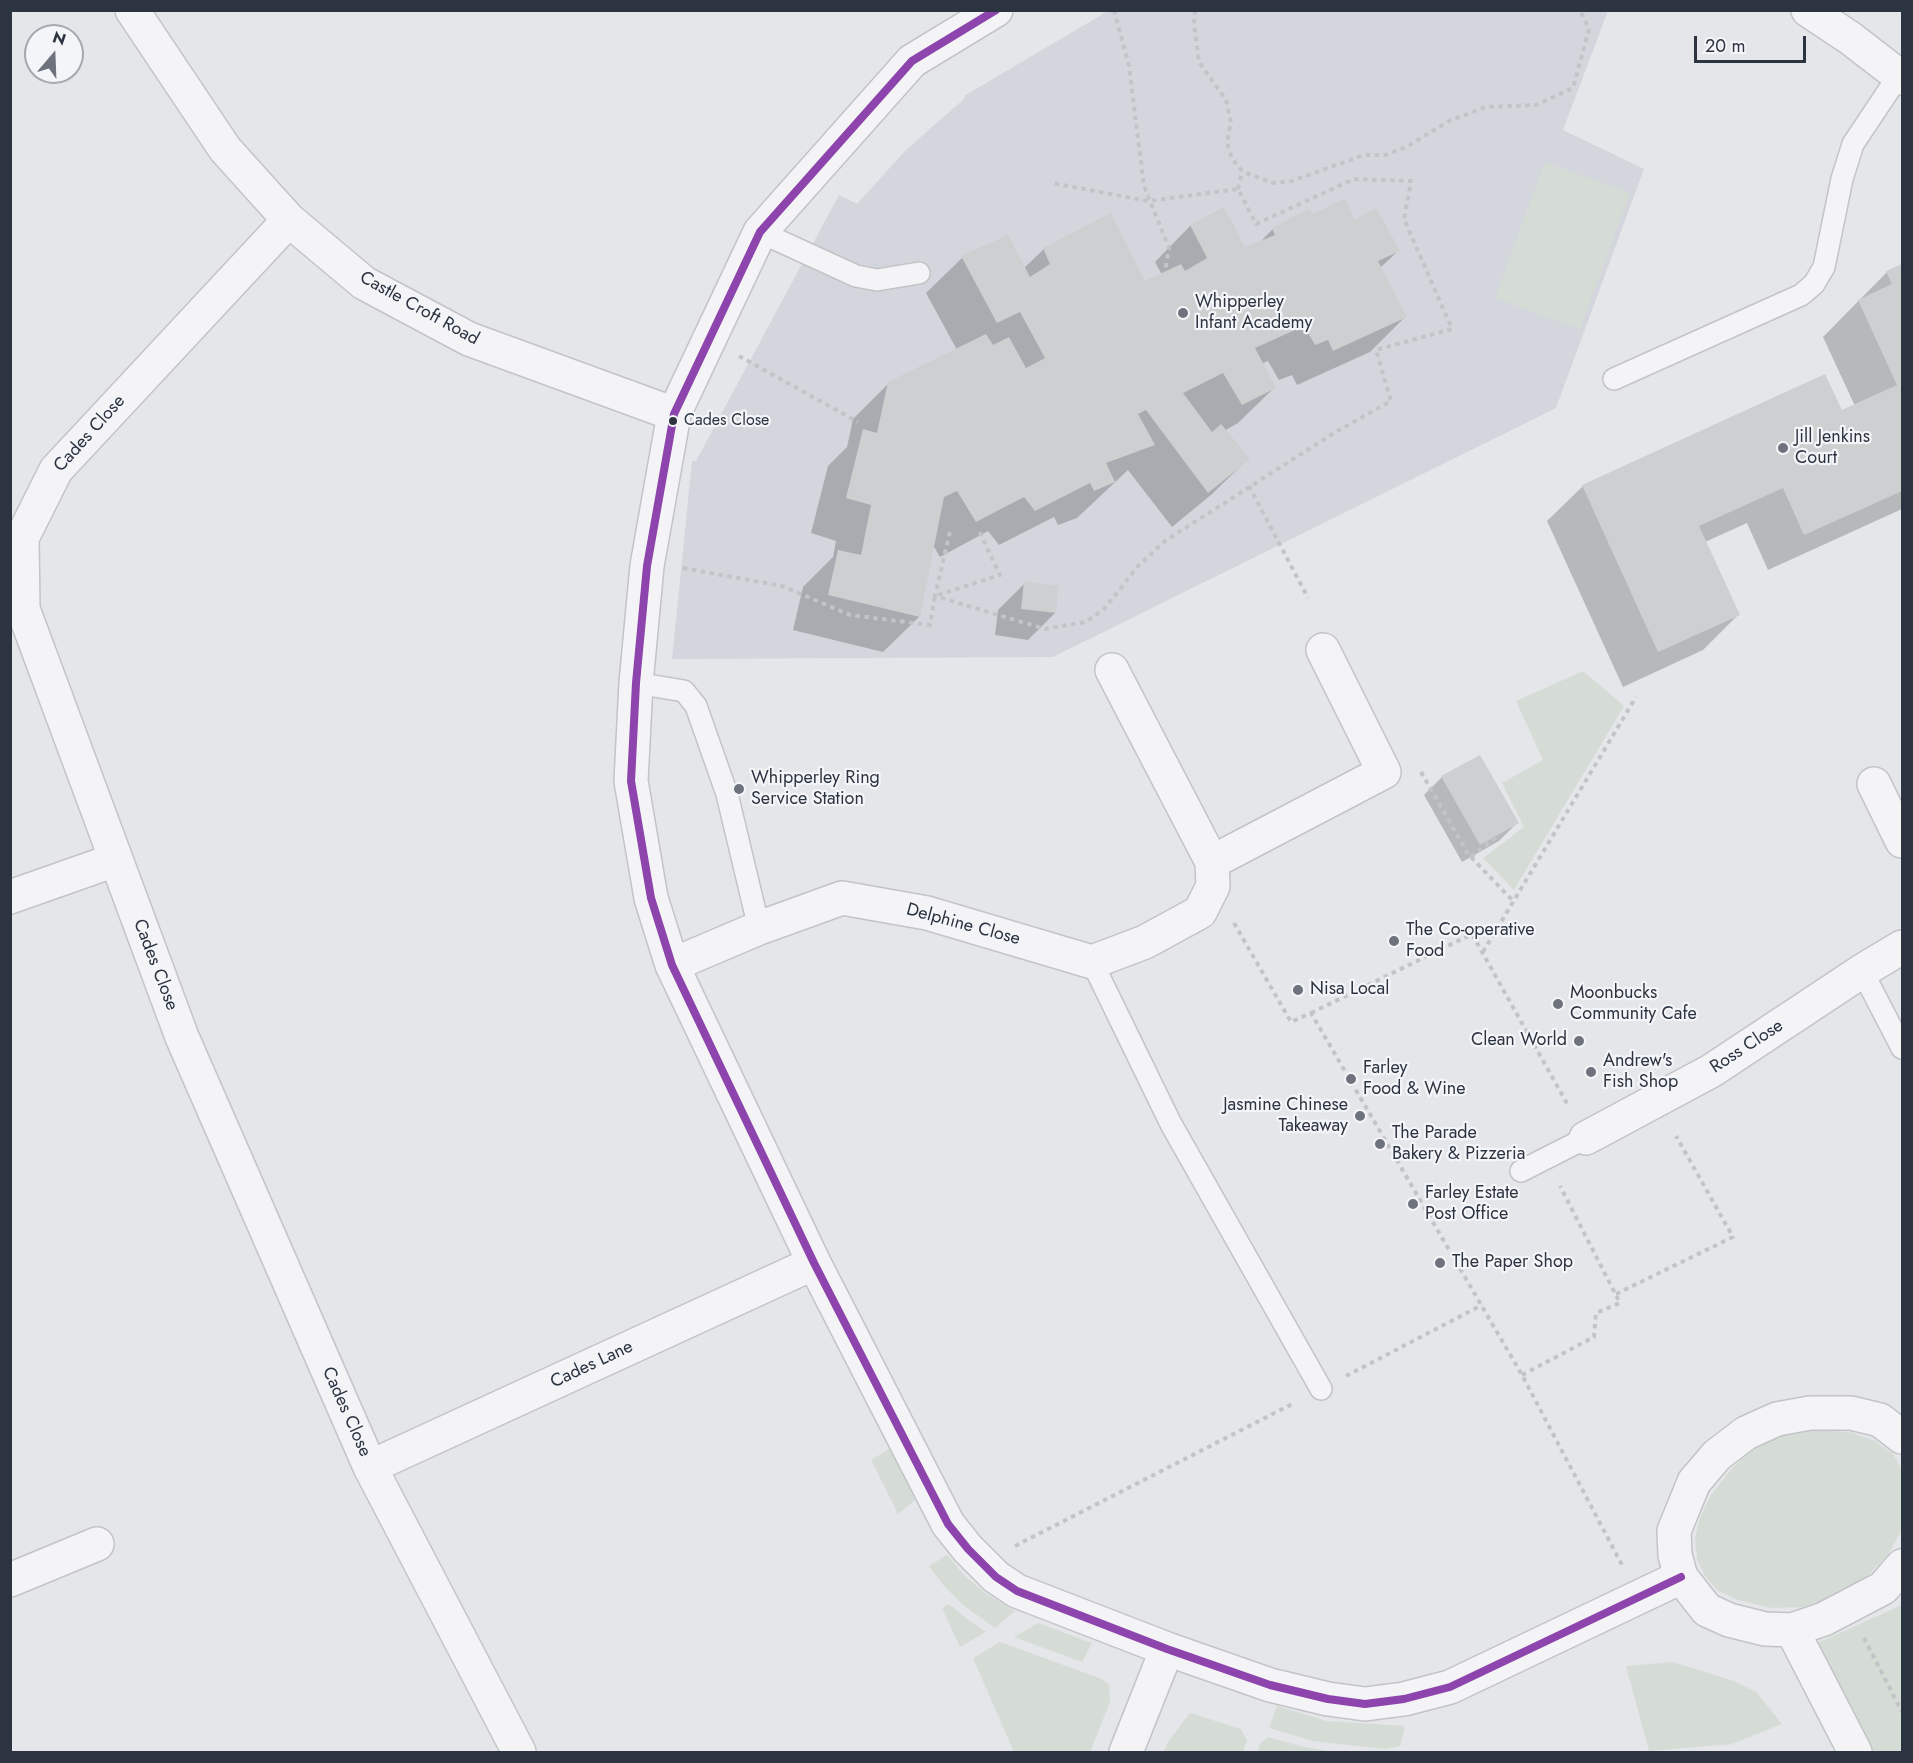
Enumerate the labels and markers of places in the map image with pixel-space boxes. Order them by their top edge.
place label: Whipperley Infant Academy [1195,292,1312,334]
marker: Whipperley Infant Academy [1176,306,1190,320]
place label: Cades Close [684,411,769,431]
marker: Cades Close [667,415,679,427]
place label: Jill Jenkins Court [1795,427,1870,470]
marker: Jill Jenkins Court [1776,441,1790,455]
place label: Whipperley Ring Service Station [751,768,880,810]
marker: Whipperley Ring Service Station [732,782,746,796]
place label: The Co-operative Food [1406,920,1535,962]
marker: The Co-operative Food [1387,934,1401,948]
place label: Nisa Local [1310,979,1389,1001]
marker: Nisa Local [1291,983,1305,997]
place label: Moonbucks Community Cafe [1570,983,1697,1026]
marker: Moonbucks Community Cafe [1551,997,1565,1011]
place label: Clean World [1471,1030,1567,1052]
marker: Clean World [1572,1034,1586,1048]
place label: Andrew's Fish Shop [1603,1051,1678,1094]
place label: Farley Food & Wine [1363,1058,1466,1100]
marker: Andrew's Fish Shop [1584,1065,1598,1079]
marker: Farley Food & Wine [1344,1072,1358,1086]
place label: Jasmine Chinese Takeaway [1223,1095,1348,1138]
marker: Jasmine Chinese Takeaway [1353,1109,1367,1123]
place label: The Parade Bakery & Pizzeria [1392,1123,1525,1166]
marker: The Parade Bakery & Pizzeria [1373,1137,1387,1151]
place label: Farley Estate Post Office [1425,1183,1518,1226]
marker: Farley Estate Post Office [1406,1197,1420,1211]
place label: The Paper Shop [1452,1252,1573,1274]
marker: The Paper Shop [1433,1256,1447,1270]

